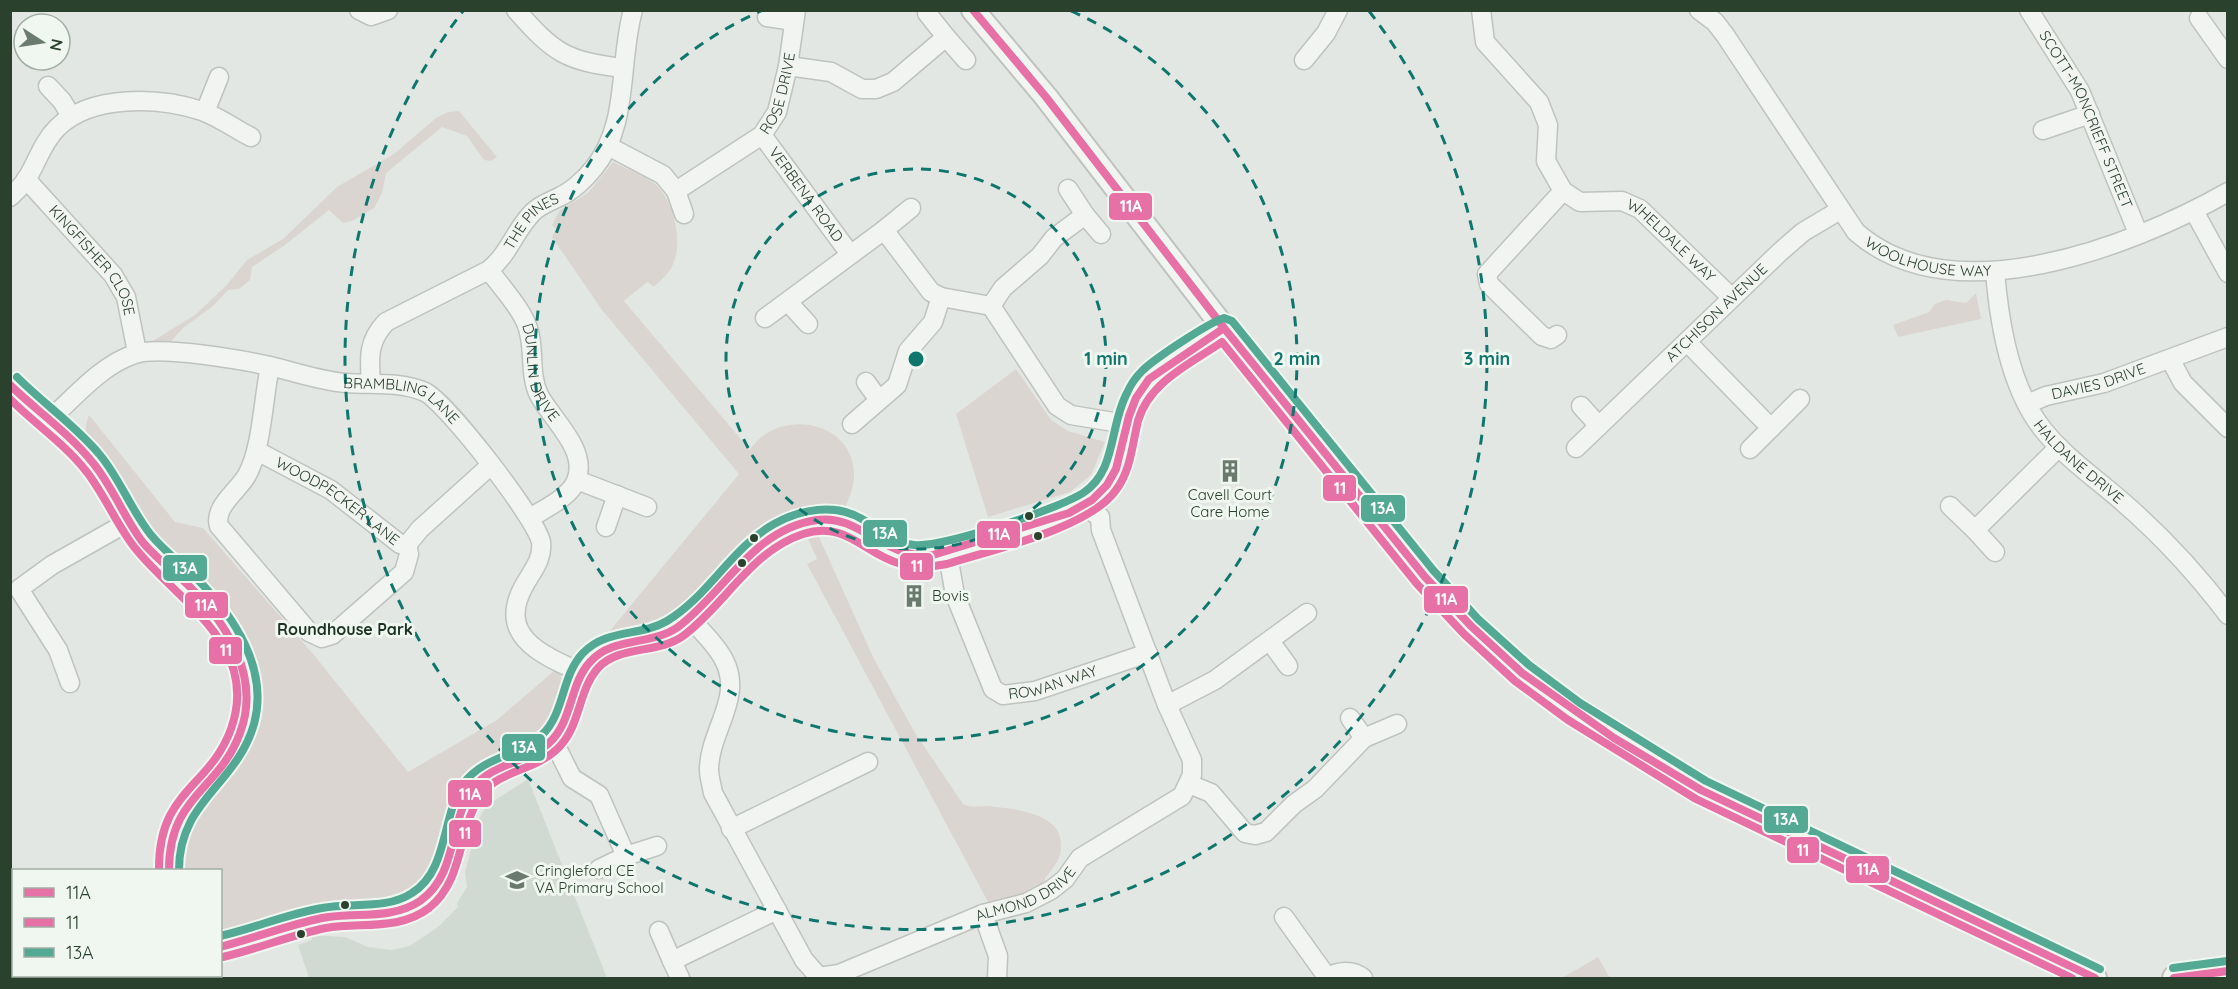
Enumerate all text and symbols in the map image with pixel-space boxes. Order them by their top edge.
north arrow [12,12,72,72]
street label: SCOTT-MONCRIEFF STREET [2035,27,2137,211]
text: N [46,37,68,53]
street label: ROSE DRIVE [755,51,799,138]
street label: VERBENA ROAD [765,143,848,246]
street label: THE PINES [499,189,562,253]
line badge: 11A [1108,192,1153,221]
street label: WHELDALE WAY [1624,194,1720,286]
text: 11A [1120,196,1143,216]
street label: KINGFISHER CLOSE [45,201,139,317]
street label: WOOLHOUSE WAY [1862,232,1992,280]
street label: ATCHISON AVENUE [1661,259,1771,366]
street label: DUNLIN DRIVE [518,321,564,425]
text: 1 min [1084,347,1128,370]
text: 2 min [1274,347,1320,370]
text: 3 min [1464,347,1510,370]
centre of rings [906,349,926,369]
street label: DAVIES DRIVE [2050,359,2148,403]
street label: BRAMBLING LANE [343,373,464,428]
street label: HALDANE DRIVE [2030,416,2128,507]
street label: WOODPECKER LANE [273,453,404,549]
building icon: Cavell Court Care Home [1217,458,1243,484]
line badge: 11 [1322,474,1357,502]
text: 11 [1334,478,1346,498]
place label: Cavell Court Care Home [1188,485,1272,521]
line badge: 13A [1360,494,1406,523]
text: 13A [1370,498,1396,518]
unlabelled marker [1023,510,1035,522]
line badge: 13A [862,519,908,548]
line badge: 11A [976,520,1021,549]
text: 13A [872,523,898,543]
text: 11A [988,524,1011,544]
unlabelled marker [1032,530,1044,542]
unlabelled marker [748,532,760,544]
line badge: 11 [899,552,934,581]
line badge: 13A [162,554,208,582]
text: 11 [911,556,923,576]
unlabelled marker [736,557,748,569]
text: 13A [172,558,198,578]
building icon: Bovis [901,583,927,609]
line badge: 11A [1423,585,1469,614]
place label: Bovis [932,586,969,605]
text: 11A [1435,589,1458,609]
line badge: 11A [184,591,229,619]
text: 11A [195,595,218,615]
district label: Roundhouse Park [277,619,413,639]
line badge: 11 [208,636,243,665]
text: 11 [220,640,232,660]
street label: ROWAN WAY [1007,661,1100,703]
line badge: 13A [501,733,546,762]
text: 13A [511,737,537,757]
line badge: 11A [447,779,493,808]
text: 11A [459,784,482,804]
line badge: 13A [1763,805,1809,834]
text: 13A [1773,809,1799,829]
line badge: 11 [448,819,482,848]
text: 11 [459,823,471,843]
line badge: 11 [1786,836,1820,864]
text: 11 [1797,840,1809,860]
line badge: 11A [1845,855,1890,884]
text: 11A [1857,859,1880,879]
place label: Cringleford CE VA Primary School [535,861,664,897]
street label: ALMOND DRIVE [972,863,1080,925]
school or university icon: Cringleford CE VA Primary School [504,867,530,893]
legend [12,869,222,977]
text: 11A [66,881,91,904]
unlabelled marker [339,899,351,911]
text: 11 [66,911,79,934]
unlabelled marker [295,928,307,940]
text: 13A [66,941,94,964]

